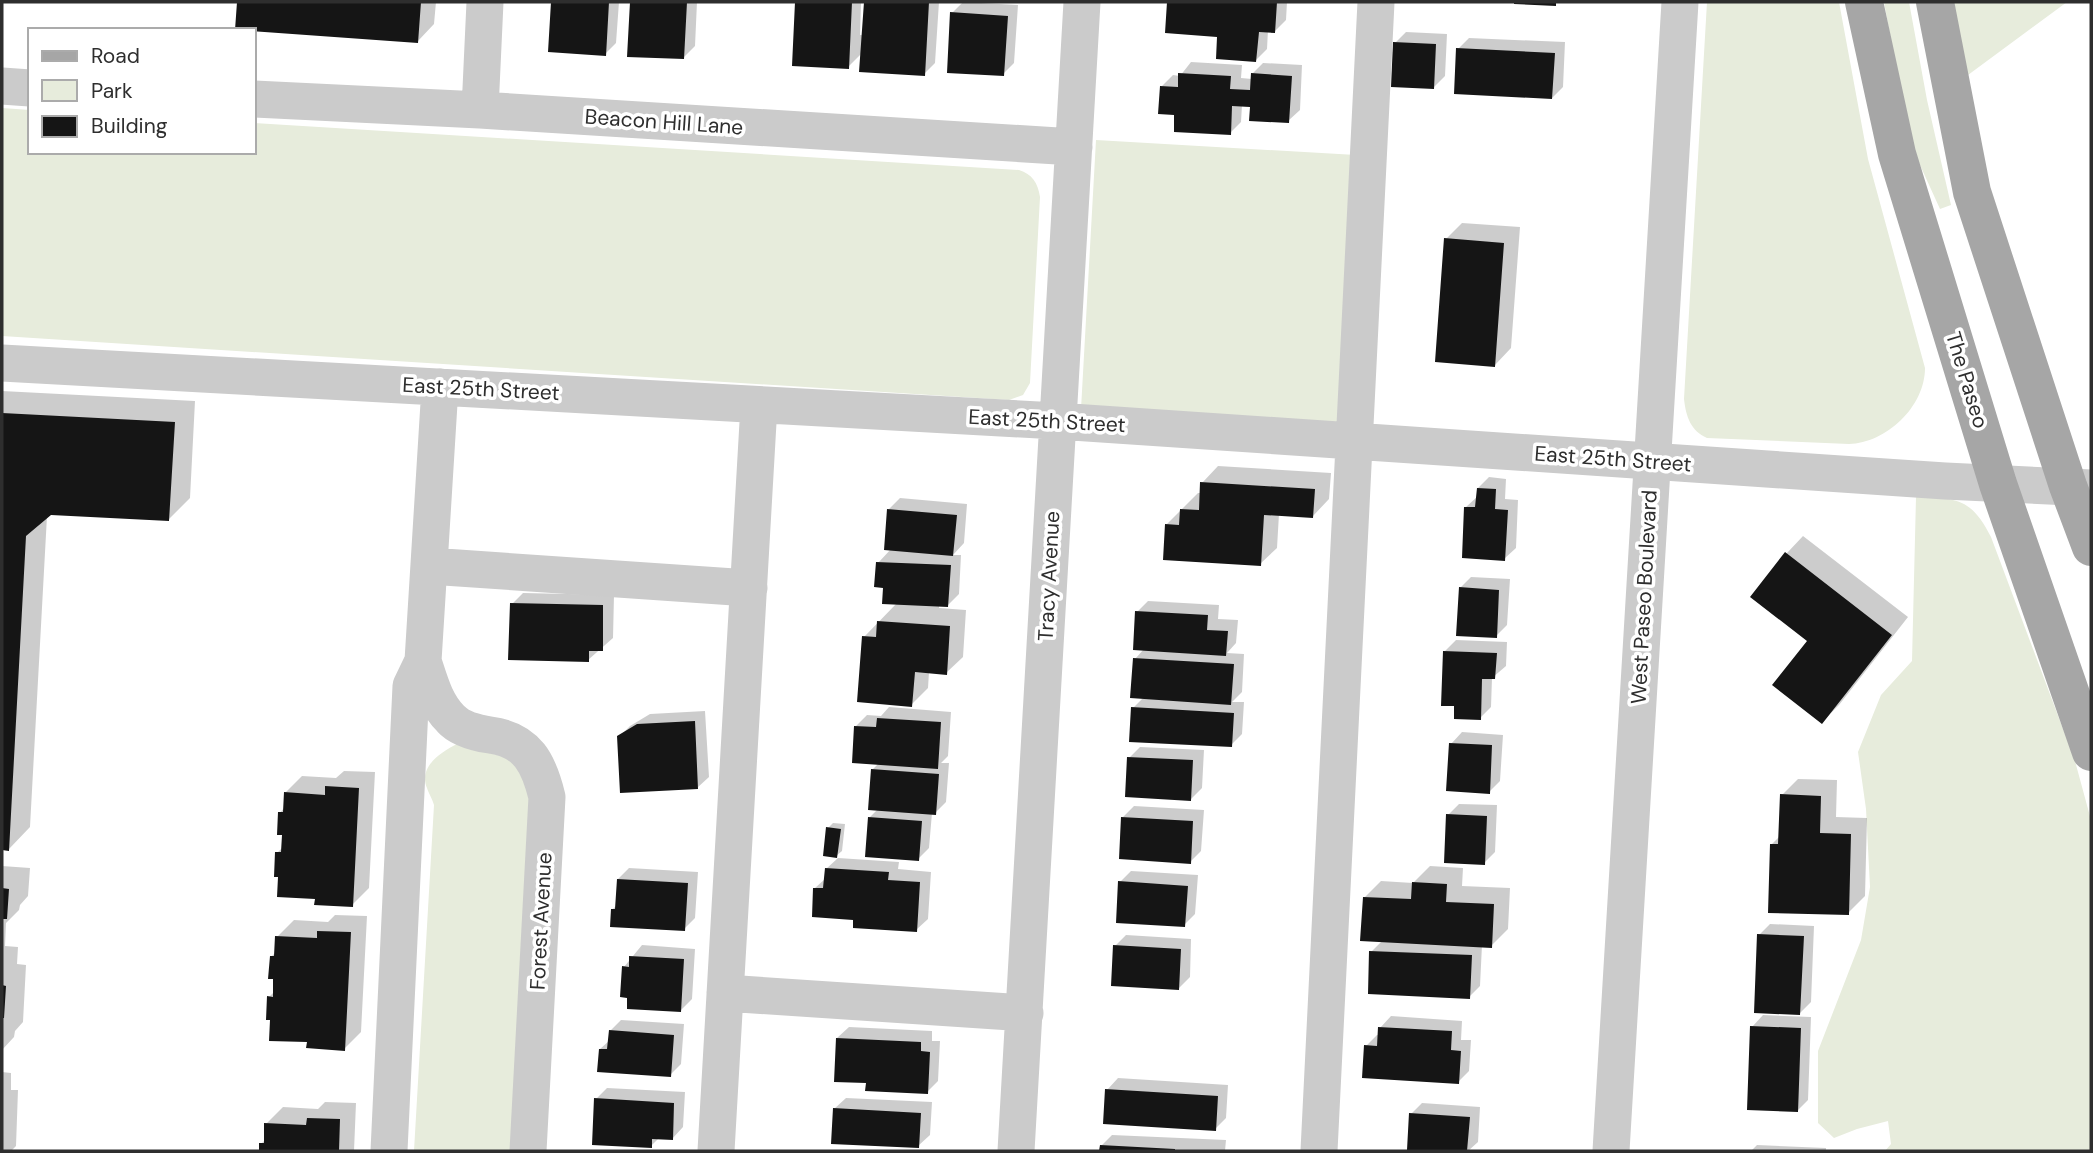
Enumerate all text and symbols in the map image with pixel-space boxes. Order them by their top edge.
legend [28,28,256,154]
text: Road [91,42,140,70]
text: Park [91,77,133,105]
street label: Beacon Hill Lane [584,102,744,142]
text: Building [91,112,168,140]
street label: The Paseo [1939,328,1995,432]
street label: East 25th Street [402,371,560,407]
street label: East 25th Street [968,403,1126,439]
street label: East 25th Street [1533,440,1693,478]
street label: West Paseo Boulevard [1624,489,1664,705]
street label: Tracy Avenue [1032,510,1066,642]
street label: Forest Avenue [523,851,559,991]

